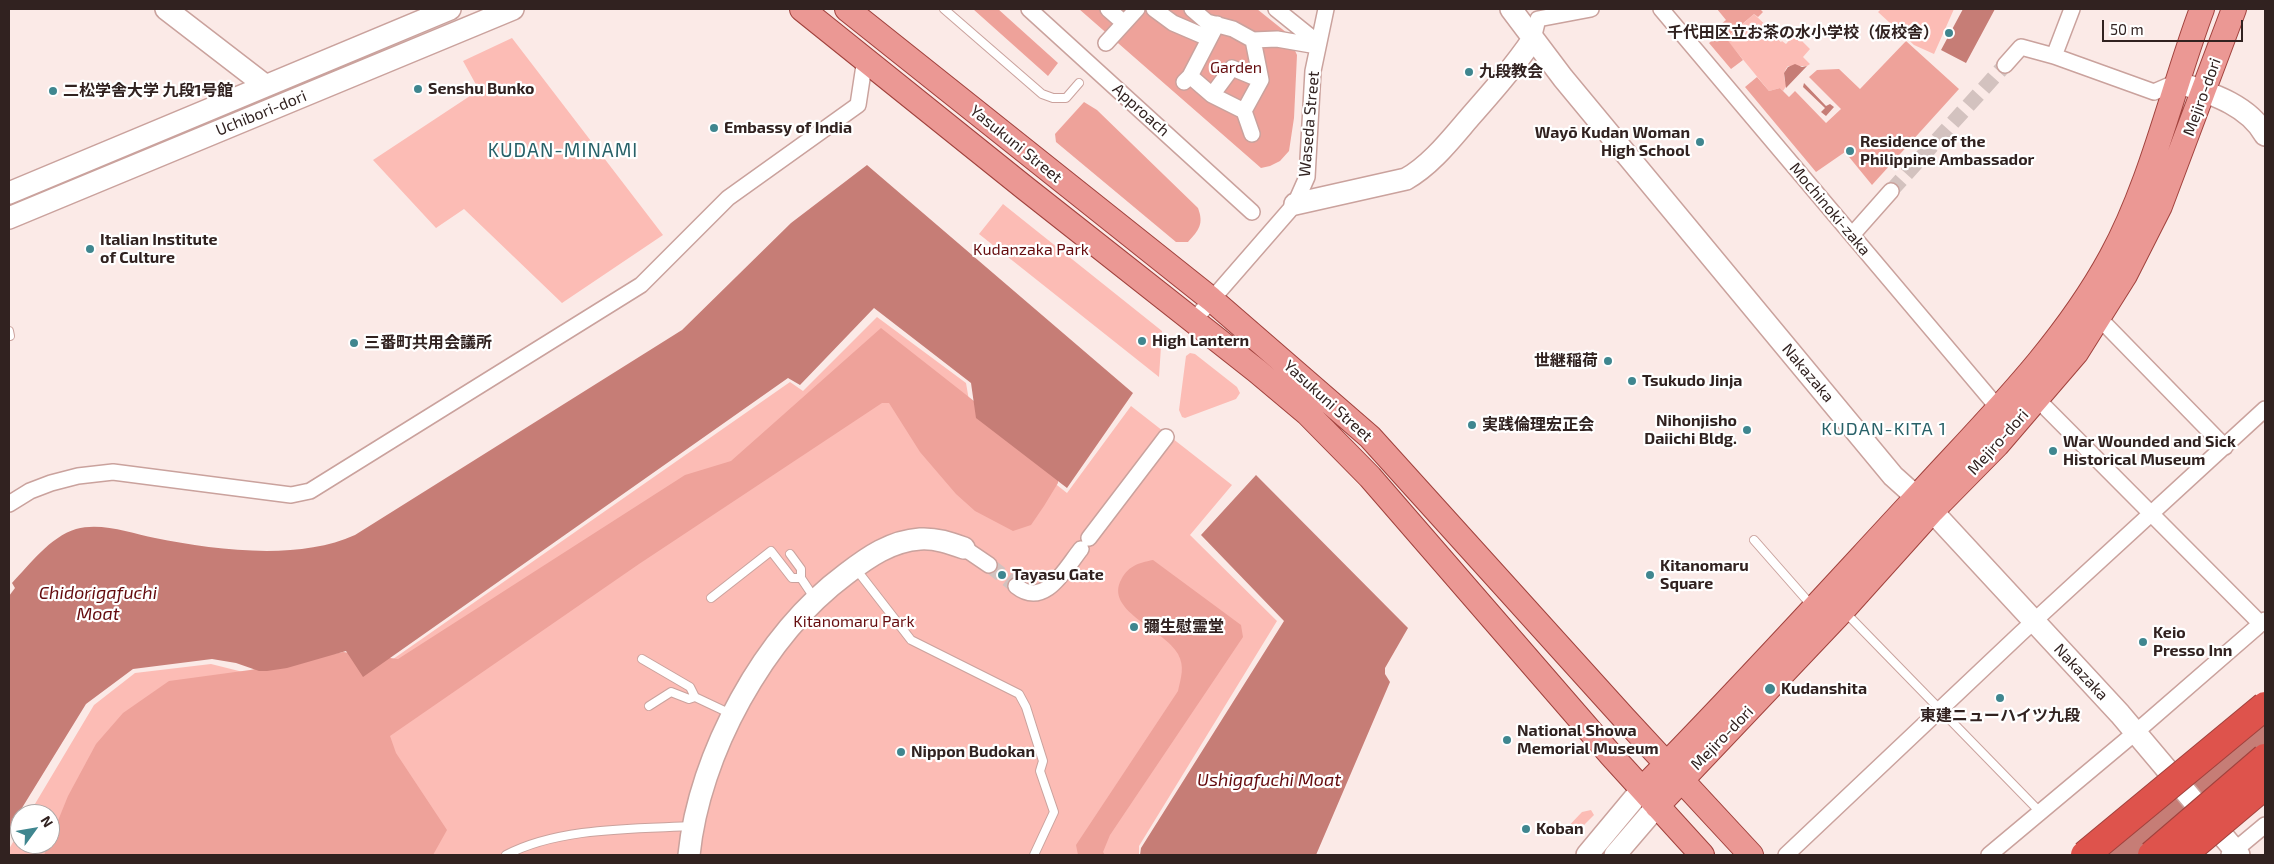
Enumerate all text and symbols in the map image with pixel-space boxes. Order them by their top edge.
scale bar [2104,10,2245,42]
text: 50 m [2110,20,2144,38]
place label: 千代田区立お茶の水小学校（仮校舎） [1667,23,1939,43]
marker: 千代田区立お茶の水小学校（仮校舎） [1943,27,1955,39]
street label: Mejiro-dori [2179,55,2225,139]
park label: Garden [1210,58,1262,78]
place label: 九段教会 [1479,62,1543,82]
marker: 九段教会 [1463,66,1475,78]
street label: Waseda Street [1295,70,1323,178]
place label: Senshu Bunko [428,79,535,99]
street label: Approach [1109,80,1173,140]
place label: 二松学舎大学 九段1号館 [63,81,233,101]
marker: Senshu Bunko [412,83,424,95]
marker: 二松学舎大学 九段1号館 [47,85,59,97]
street label: Uchibori-dori [213,86,309,140]
street label: Yasukuni Street [966,101,1066,187]
place label: Embassy of India [724,118,852,138]
marker: Embassy of India [708,122,720,134]
place label: Wayō Kudan Woman High School [1535,123,1690,161]
place label: Residence of the Philippine Ambassador [1860,132,2034,170]
marker: Wayō Kudan Woman High School [1694,136,1706,148]
district label: KUDAN-MINAMI [486,140,640,162]
marker: Residence of the Philippine Ambassador [1844,145,1856,157]
street label: Mochinoki-zaka [1786,159,1874,259]
place label: Italian Institute of Culture [100,230,218,268]
park label: Kudanzaka Park [973,240,1089,260]
marker: Italian Institute of Culture [84,243,96,255]
place label: High Lantern [1152,331,1249,351]
place label: 三番町共用会議所 [364,333,492,353]
marker: High Lantern [1136,335,1148,347]
marker: 三番町共用会議所 [348,337,360,349]
street label: Nakazaka [1778,340,1838,406]
place label: 世継稲荷 [1534,351,1598,371]
marker: 世継稲荷 [1602,355,1614,367]
street label: Yasukuni Street [1280,356,1376,446]
place label: Tsukudo Jinja [1642,371,1742,391]
marker: Tsukudo Jinja [1626,375,1638,387]
street label: Mejiro-dori [1964,405,2032,479]
place label: Nihonjisho Daiichi Bldg. [1644,411,1737,449]
place label: 実践倫理宏正会 [1482,415,1594,435]
district label: KUDAN-KITA 1 [1820,418,1948,440]
marker: 実践倫理宏正会 [1466,419,1478,431]
marker: Nihonjisho Daiichi Bldg. [1741,424,1753,436]
place label: War Wounded and Sick Historical Museum [2063,432,2236,470]
marker: War Wounded and Sick Historical Museum [2047,445,2059,457]
place label: Kitanomaru Square [1660,556,1749,594]
place label: Tayasu Gate [1012,565,1104,585]
marker: Tayasu Gate [996,569,1008,581]
marker: Kitanomaru Square [1644,569,1656,581]
water label: Chidorigafuchi Moat [39,582,157,624]
park label: Kitanomaru Park [793,612,915,632]
place label: 彌生慰霊堂 [1144,617,1224,637]
marker: 彌生慰霊堂 [1128,621,1140,633]
place label: Keio Presso Inn [2153,623,2232,661]
marker: Keio Presso Inn [2137,636,2149,648]
street label: Nakazaka [2050,640,2112,704]
place label: Kudanshita [1781,679,1867,699]
marker: Kudanshita [1763,682,1777,696]
marker: 東建ニューハイツ九段 [1994,692,2006,704]
street label: Mejiro-dori [1687,702,1757,774]
place label: 東建ニューハイツ九段 [1920,706,2080,726]
place label: National Showa Memorial Museum [1517,721,1659,759]
marker: National Showa Memorial Museum [1501,734,1513,746]
place label: Nippon Budokan [911,742,1035,762]
marker: Nippon Budokan [895,746,907,758]
water label: Ushigafuchi Moat [1197,769,1341,791]
north arrow [10,804,60,854]
text: N [37,813,57,830]
place label: Koban [1536,819,1584,839]
marker: Koban [1520,823,1532,835]

